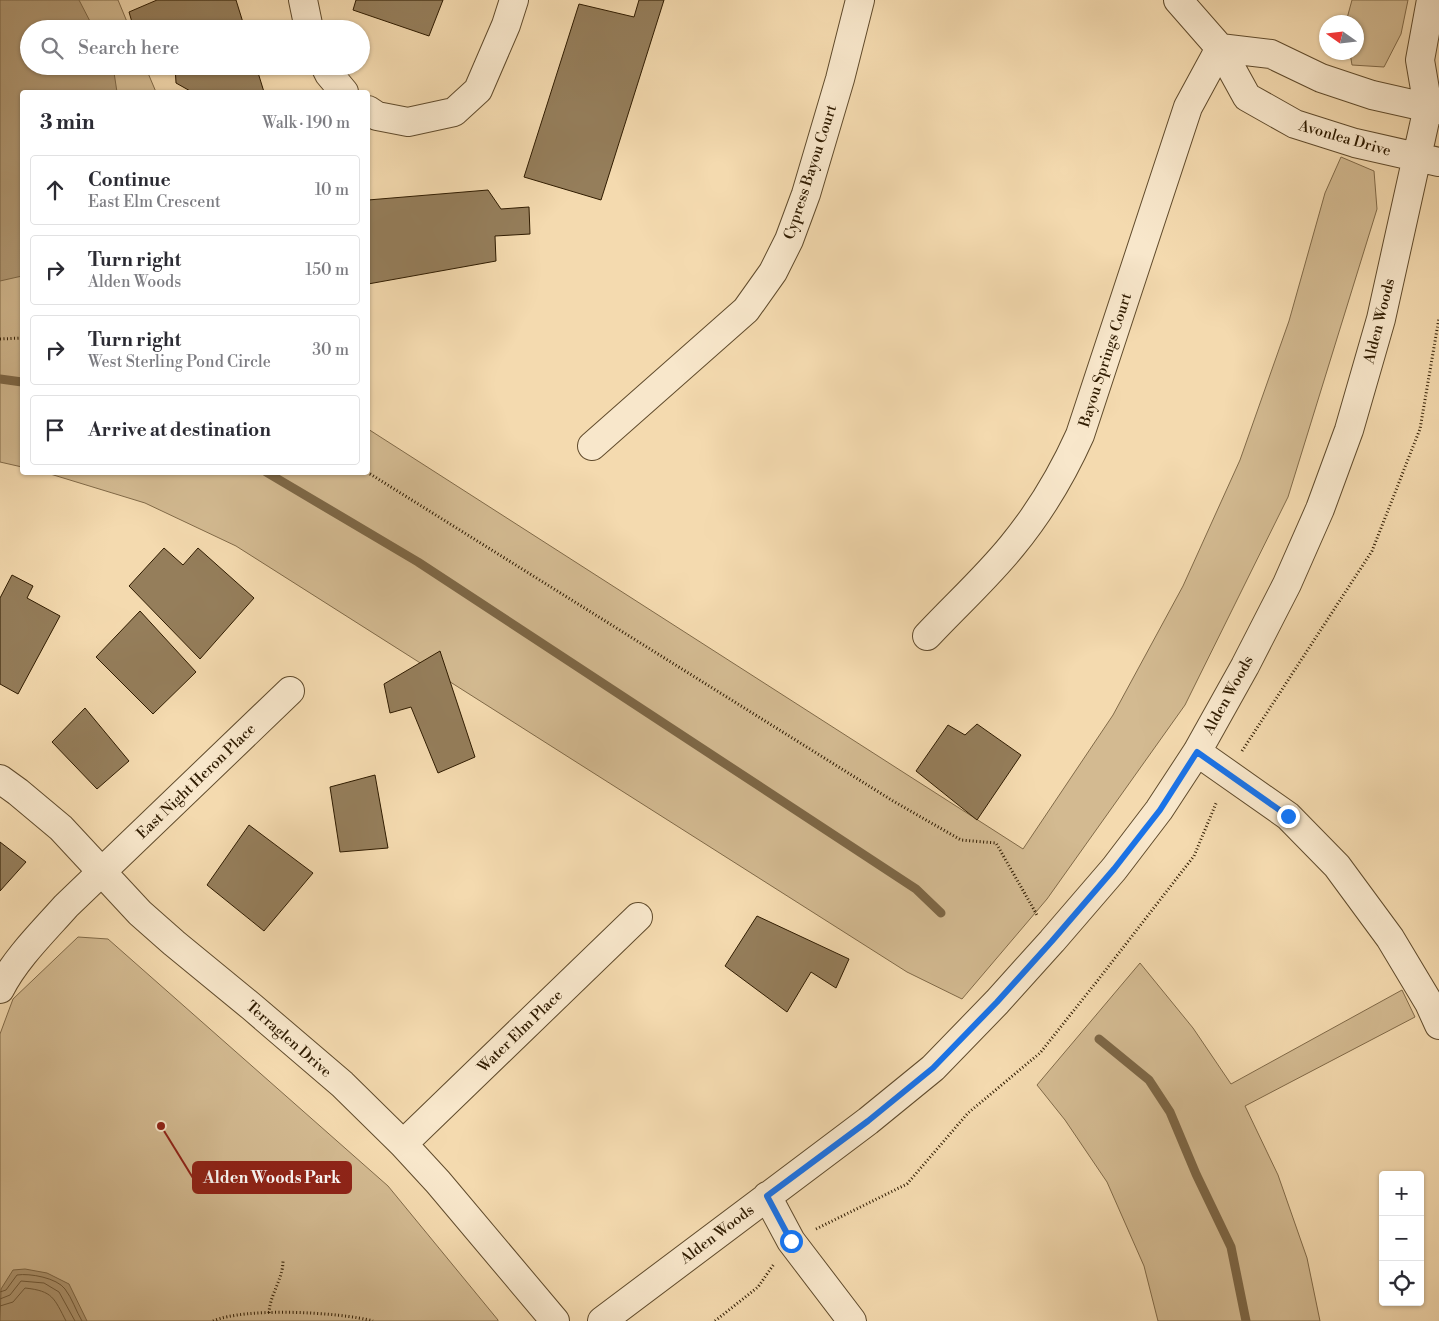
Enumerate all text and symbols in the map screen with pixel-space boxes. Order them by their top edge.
north arrow [1319,15,1364,60]
search box [20,20,370,75]
icon: search [38,34,66,62]
text: Search here [78,36,179,60]
street label: Cypress Bayou Court [780,102,841,242]
text: 3 min [40,110,95,136]
text: Walk · 190 m [262,113,350,133]
street label: Avonlea Drive [1296,116,1393,161]
text: Continue [88,168,171,192]
icon: ahead [41,176,69,204]
text: 10 m [315,180,349,200]
text: East Elm Crescent [88,192,221,212]
text: Turn right [88,248,181,272]
icon: right [41,256,69,284]
text: 150 m [305,260,349,280]
text: Alden Woods [88,272,181,292]
street label: Alden Woods [1359,276,1399,367]
street label: Bayou Springs Court [1075,290,1136,431]
text: Turn right [88,328,181,352]
icon: right [41,336,69,364]
text: 30 m [312,340,349,360]
text: West Sterling Pond Circle [88,352,271,372]
icon: arrive [41,416,69,444]
text: Arrive at destination [88,418,271,442]
street label: Alden Woods [1198,652,1258,739]
street label: East Night Heron Place [133,720,260,843]
route end [1277,805,1300,828]
street label: Water Elm Place [473,986,567,1077]
street label: Terraglen Drive [242,997,335,1082]
callout: Alden Woods Park [193,1162,351,1193]
text: Alden Woods Park [202,1168,342,1188]
map controls [1379,1171,1424,1306]
button: + [1379,1171,1424,1216]
street label: Alden Woods [676,1201,758,1269]
button: − [1379,1216,1424,1261]
route start [780,1230,803,1253]
button: locate [1379,1261,1424,1306]

